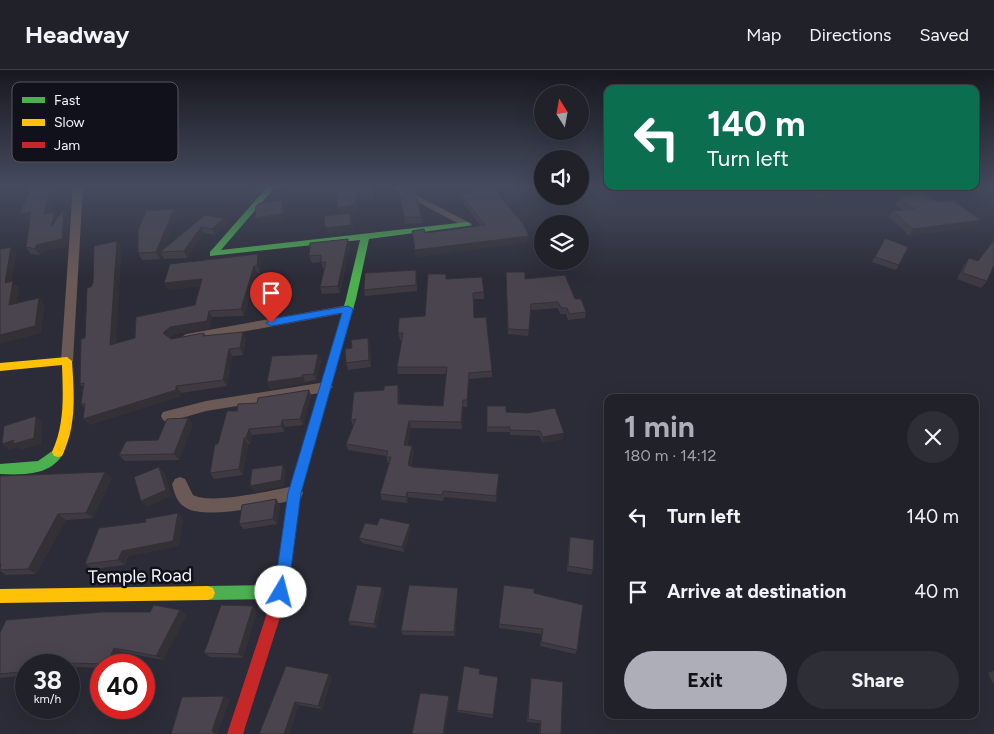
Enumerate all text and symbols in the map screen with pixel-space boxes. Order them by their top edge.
text: Headway [25,20,129,49]
text: Map [746,24,781,46]
text: Directions [809,24,891,46]
text: Saved [919,24,969,46]
legend [12,82,178,162]
north arrow [534,85,589,140]
map controls [534,85,589,270]
text: Fast [54,92,80,109]
text: 140 m [707,103,805,145]
icon: left [624,105,689,170]
text: Slow [54,114,85,131]
text: Jam [54,137,80,154]
text: Turn left [707,145,789,172]
button: sound [534,150,589,205]
button: layers [534,215,589,270]
pin [250,272,292,323]
icon: arrive [257,279,285,307]
text: 1 min [624,408,695,445]
button: close [907,411,959,463]
text: 180 m · 14:12 [624,446,716,465]
icon: left [624,503,652,531]
text: Turn left [667,505,741,528]
text: 140 m [906,505,959,528]
street label: Temple Road [88,564,192,588]
position arrow [254,565,306,617]
icon: arrive [624,578,652,606]
text: Arrive at destination [667,580,846,603]
text: 40 m [914,580,959,603]
button: Exit [624,651,787,709]
button: Share [797,651,959,709]
speed limit sign: 40 [90,654,155,719]
text: 38 [33,665,62,695]
text: km/h [34,692,61,706]

